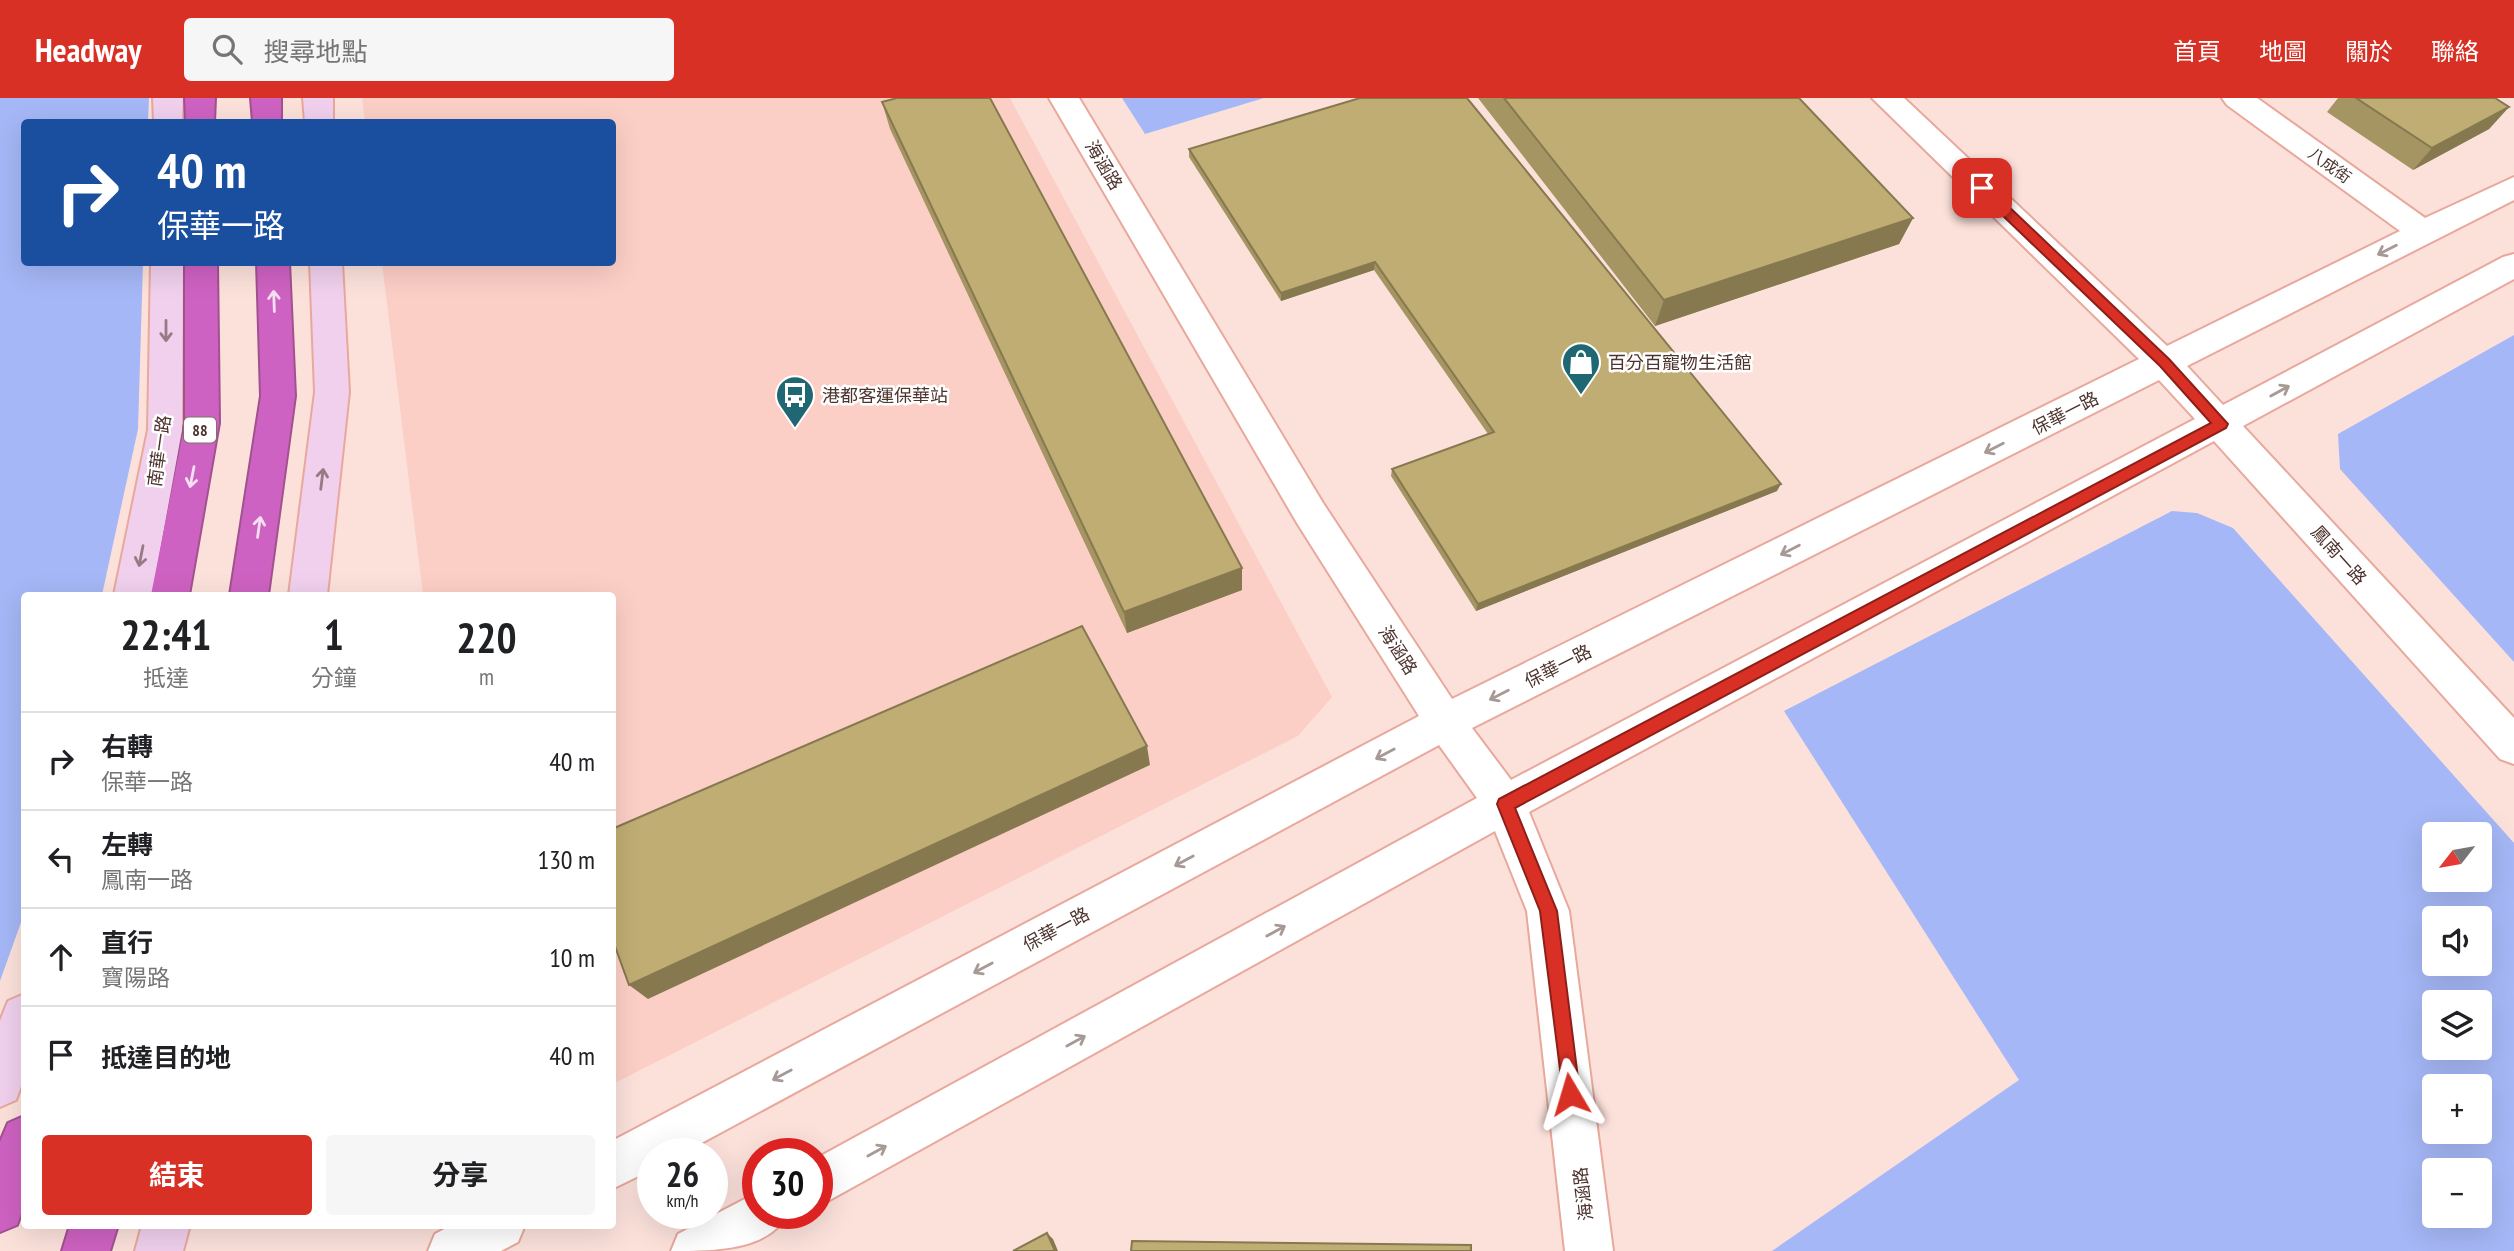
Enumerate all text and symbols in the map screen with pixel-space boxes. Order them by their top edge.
search box [184,18,674,81]
text: Headway [35,28,142,71]
icon: search [208,30,246,68]
text: 搜尋地點 [264,35,368,68]
text: 首頁 [2173,36,2221,67]
text: 地圖 [2259,36,2307,67]
text: 關於 [2345,36,2393,67]
text: 聯絡 [2431,36,2479,67]
street label: 海涵路 [1080,136,1128,194]
text: 40 m [157,138,246,202]
street label: 八成街 [2305,143,2355,187]
icon: right [42,147,133,238]
pin [1952,158,2012,218]
icon: arrive [1963,169,2001,207]
text: 保華一路 [157,204,285,246]
one-way arrow [2377,244,2398,258]
one-way arrow [268,290,281,313]
one-way arrow [159,319,173,342]
shop icon: 百分百寵物生活館 [1560,341,1602,396]
place label: 百分百寵物生活館 [1608,351,1752,374]
bus stop icon: 港都客運保華站 [774,374,816,429]
place label: 港都客運保華站 [822,384,948,407]
one-way arrow [2270,384,2290,398]
street label: 保華一路 [2028,386,2102,440]
street label: 南華一路 [143,414,175,488]
road number: 88 [184,418,216,442]
one-way arrow [1984,442,2005,456]
one-way arrow [185,465,198,488]
one-way arrow [315,468,328,490]
one-way arrow [253,517,266,539]
street label: 鳳南一路 [2306,521,2372,589]
one-way arrow [133,544,147,567]
one-way arrow [1780,544,1801,557]
text: 22:41 [120,607,211,662]
text: 1 [324,607,344,662]
text: 220 [456,610,517,665]
street label: 海涵路 [1374,621,1422,679]
street label: 保華一路 [1521,639,1595,693]
text: m [479,662,494,691]
text: 抵達 [143,663,189,692]
text: 分鐘 [311,663,357,692]
one-way arrow [1489,689,1510,703]
text: 右轉 [101,730,153,763]
icon: right [42,742,80,780]
text: 40 m [549,745,595,778]
one-way arrow [1375,748,1395,762]
text: 保華一路 [101,767,193,796]
north arrow [2422,822,2492,892]
map controls [2422,822,2492,1228]
text: 左轉 [101,828,153,861]
icon: left [42,840,80,878]
text: 130 m [537,843,595,876]
one-way arrow [1174,855,1195,869]
text: 鳳南一路 [101,865,193,894]
street label: 保華一路 [1019,902,1093,956]
button: sound [2422,906,2492,976]
one-way arrow [1265,924,1285,938]
text: 直行 [101,926,153,959]
icon: ahead [42,938,80,976]
text: 10 m [549,941,595,974]
one-way arrow [973,962,994,975]
text: 寶陽路 [101,963,170,992]
button: layers [2422,990,2492,1060]
one-way arrow [1066,1034,1086,1048]
icon: arrive [42,1036,80,1074]
text: 40 m [549,1039,595,1072]
text: 抵達目的地 [101,1041,231,1074]
position arrow [1533,1057,1607,1131]
one-way arrow [772,1069,793,1082]
button: + [2422,1074,2492,1144]
button: 結束 [42,1135,312,1215]
button: 分享 [326,1135,595,1215]
speed limit sign: 30 [742,1138,833,1229]
one-way arrow [866,1143,887,1157]
text: 26 [666,1151,699,1197]
button: − [2422,1158,2492,1228]
street label: 海涵路 [1568,1166,1598,1222]
text: km/h [667,1189,698,1212]

